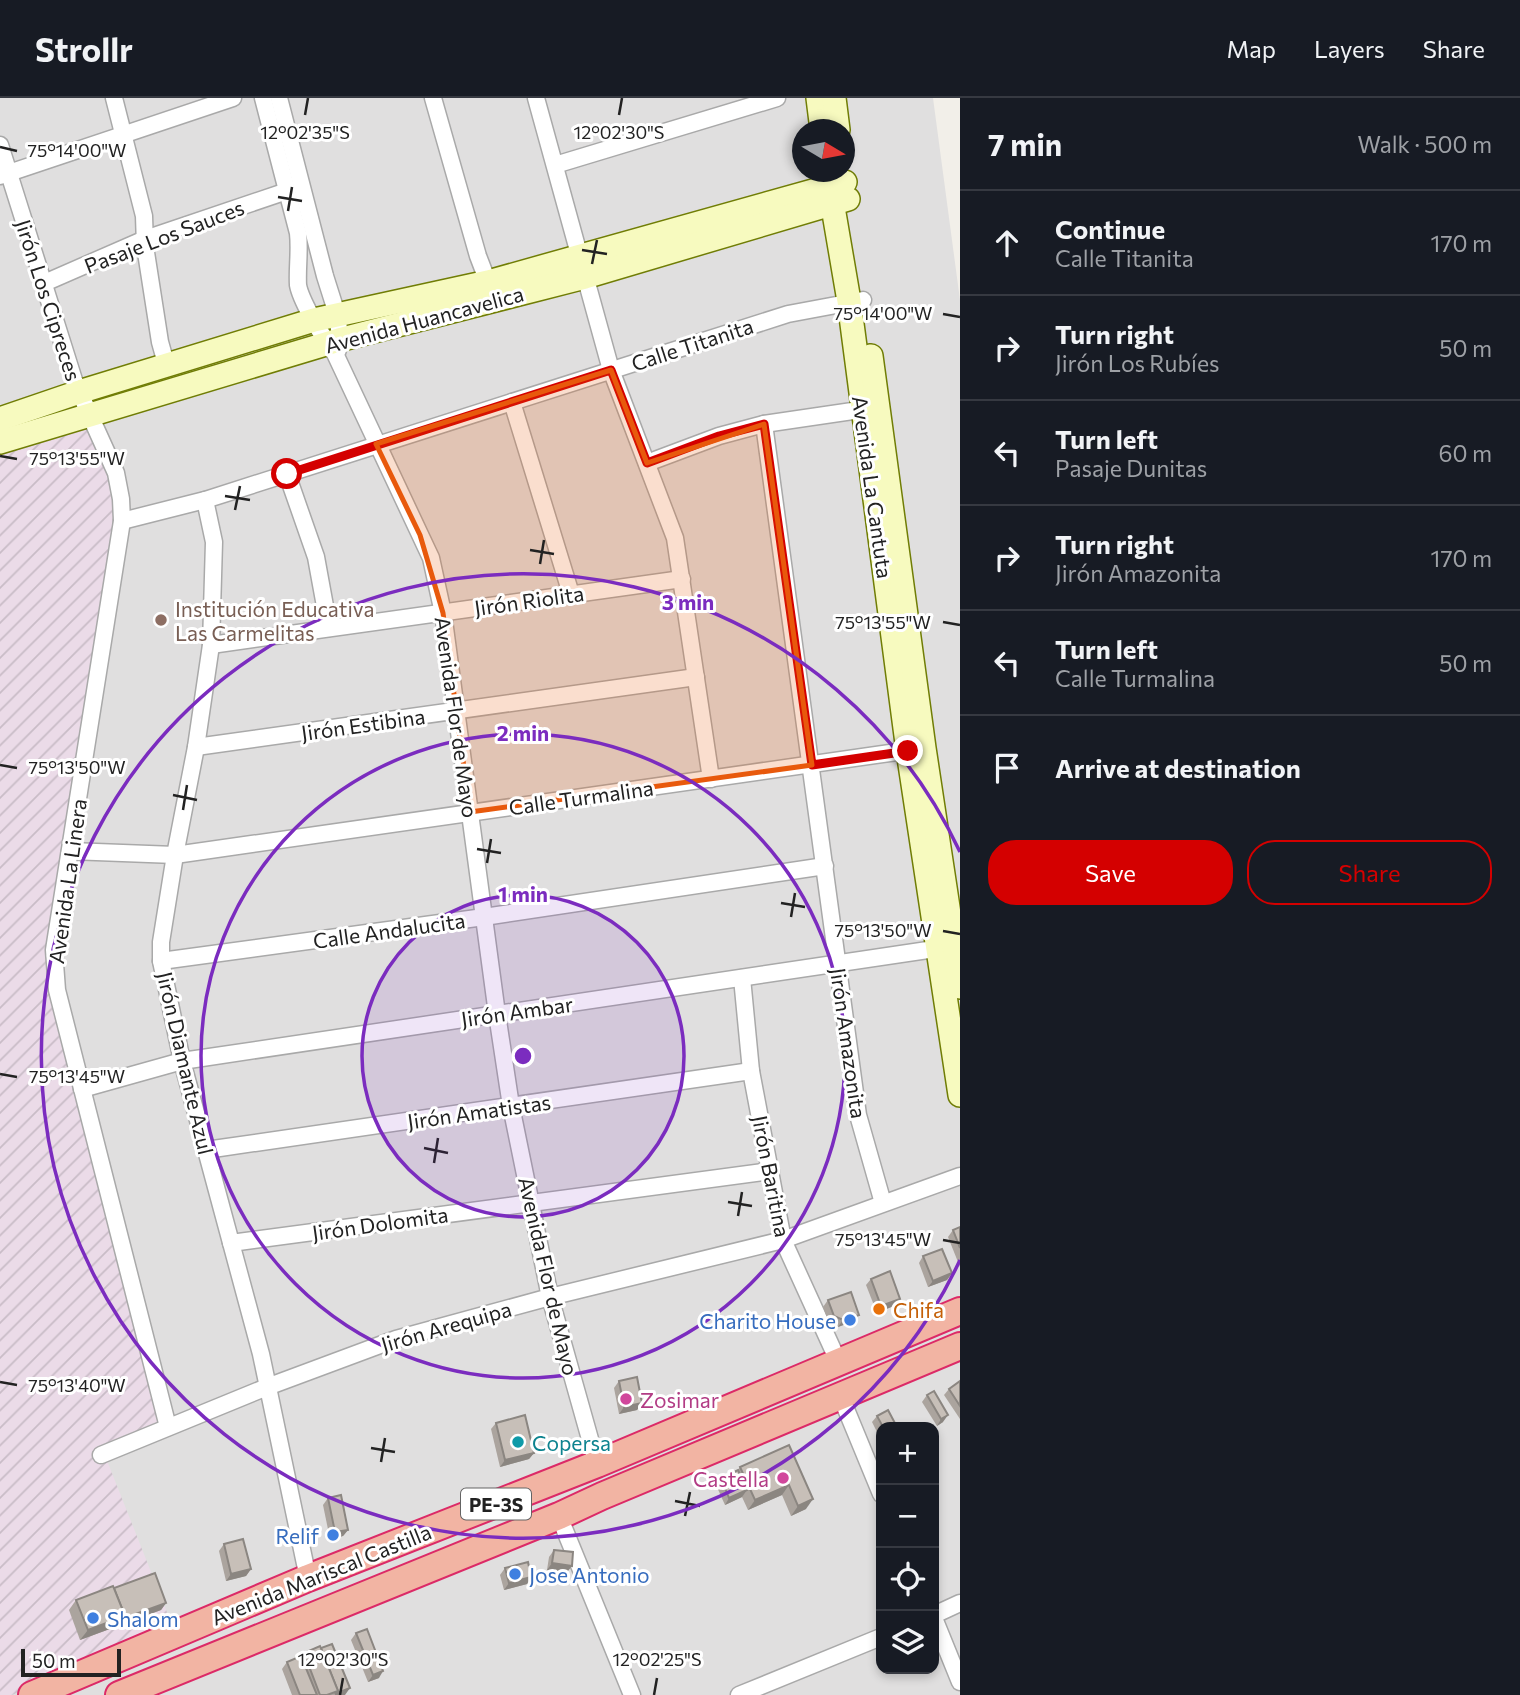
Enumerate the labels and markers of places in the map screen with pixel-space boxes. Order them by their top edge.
place label: Institución Educativa Las Carmelitas [175,596,374,645]
marker: Institución Educativa Las Carmelitas [153,612,169,628]
centre of rings [511,1044,535,1068]
place label: Chifa [893,1297,944,1322]
marker: Chifa [871,1301,887,1317]
place label: Charito House [699,1308,836,1333]
marker: Charito House [842,1312,858,1328]
place label: Zosimar [640,1387,719,1412]
marker: Zosimar [618,1391,634,1407]
place label: Copersa [532,1430,611,1455]
marker: Copersa [510,1434,526,1450]
place label: Castella [693,1466,769,1491]
marker: Castella [775,1470,791,1486]
place label: Relif [276,1523,320,1548]
marker: Relif [325,1527,341,1543]
place label: Jose Antonio [529,1562,650,1587]
marker: Jose Antonio [507,1566,523,1582]
place label: Shalom [107,1606,179,1631]
marker: Shalom [85,1610,101,1626]

